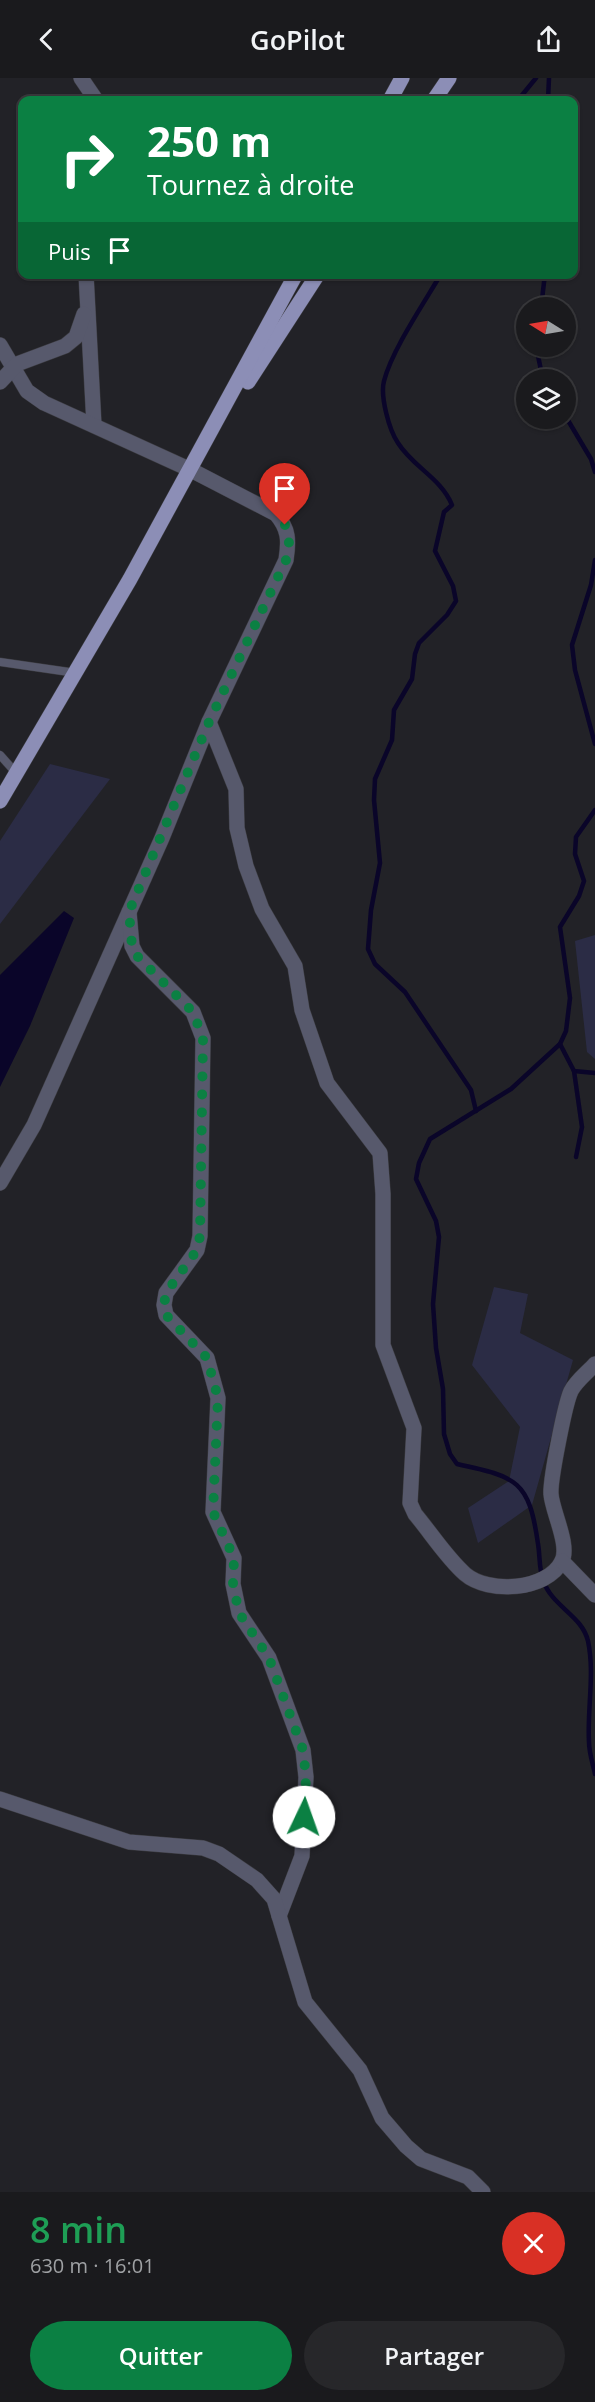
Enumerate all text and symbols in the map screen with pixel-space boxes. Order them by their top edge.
text: GoPilot [250,21,345,58]
icon: back [30,23,63,56]
icon: share [532,23,565,56]
text: 250 m [147,112,271,169]
icon: right [48,120,126,198]
text: Tournez à droite [147,166,355,203]
icon: arrive [103,234,136,267]
text: Puis [48,236,91,266]
north arrow [516,297,576,357]
map controls [516,297,576,429]
button: layers [516,369,576,429]
pin [259,463,310,525]
icon: arrive [268,472,301,505]
position arrow [272,1785,336,1849]
text: 8 min [30,2205,127,2254]
button: close [502,2212,565,2275]
text: 630 m · 16:01 [30,2252,155,2279]
button: Quitter [30,2321,292,2390]
button: Partager [304,2321,565,2390]

